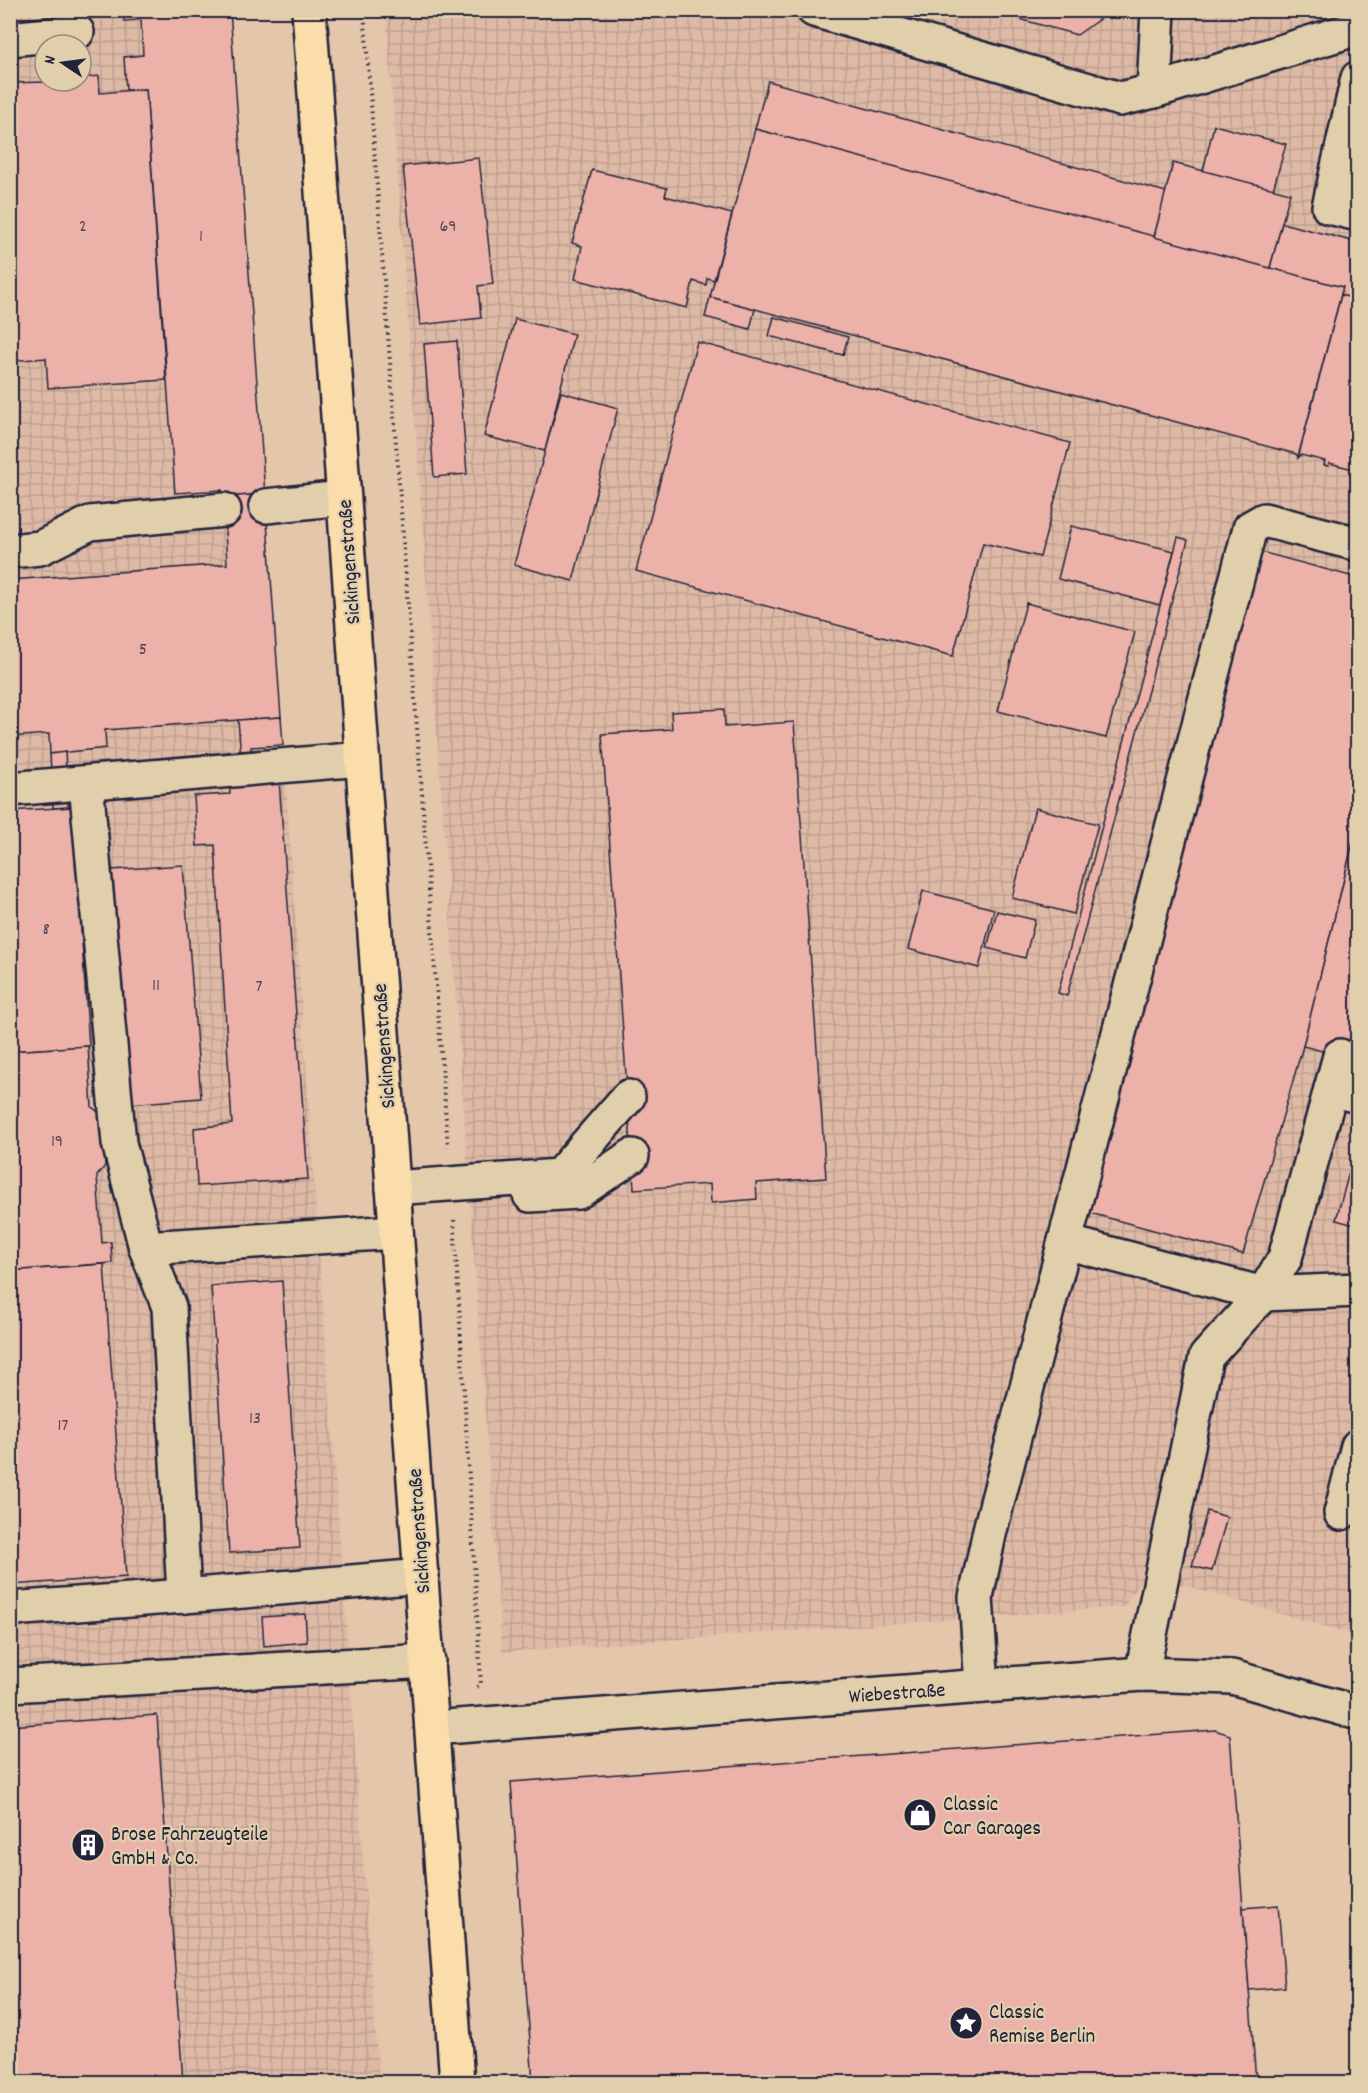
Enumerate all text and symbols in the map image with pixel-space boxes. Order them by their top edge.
north arrow [33,33,93,93]
text: N [39,54,63,67]
house number: 2 [79,215,87,240]
house number: 69 [439,215,457,240]
house number: 1 [199,225,203,250]
street label: Sickingenstraße [332,498,370,625]
house number: 5 [139,638,147,663]
house number: 8 [42,918,50,943]
house number: 11 [152,974,160,999]
house number: 7 [256,975,263,1000]
street label: Sickingenstraße [367,982,405,1109]
house number: 19 [51,1130,63,1155]
house number: 13 [249,1407,261,1432]
house number: 17 [58,1414,69,1439]
street label: Sickingenstraße [402,1467,440,1594]
street label: Wiebestraße [848,1677,947,1713]
place label: Classic Car Garages [943,1791,1041,1845]
shop icon: Classic Car Garages [902,1797,938,1833]
place label: Brose Fahrzeugteile GmbH & Co. [111,1821,268,1875]
building icon: Brose Fahrzeugteile GmbH & Co. [70,1827,106,1863]
place label: Classic Remise Berlin [989,1999,1095,2053]
place icon: Classic Remise Berlin [948,2005,984,2041]

